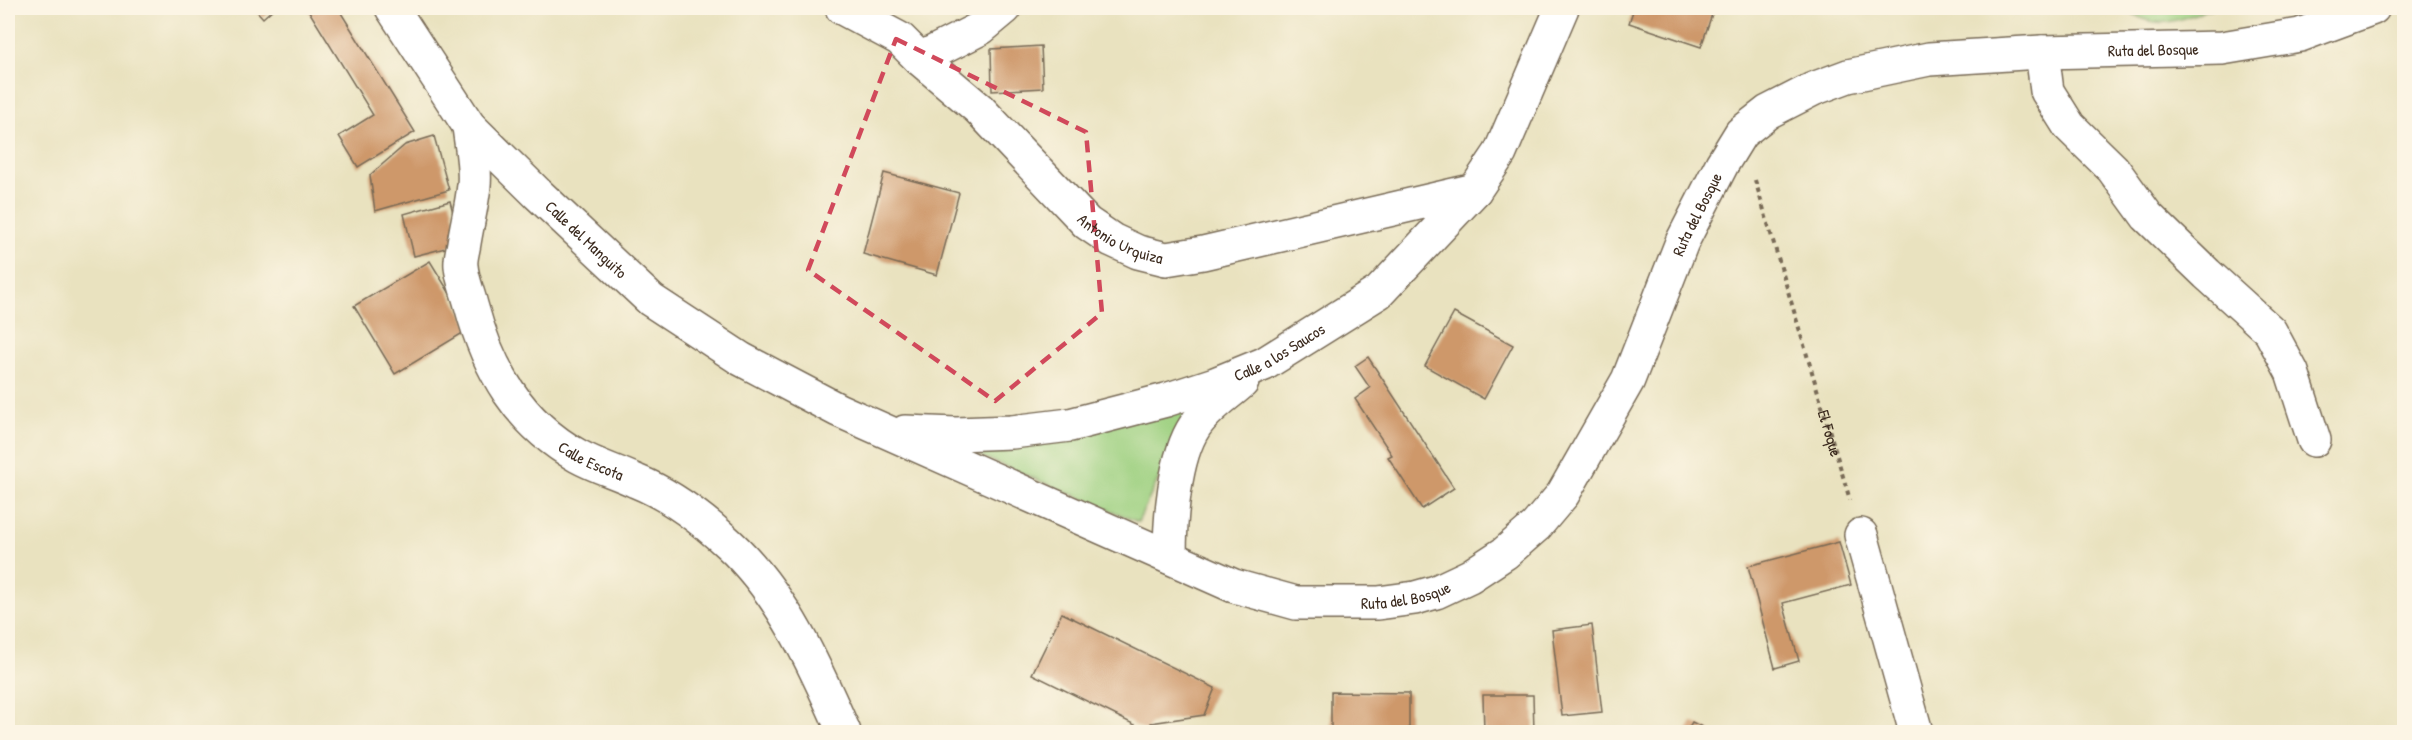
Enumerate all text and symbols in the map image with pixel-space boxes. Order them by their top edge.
street label: Ruta del Bosque [2108,38,2200,62]
street label: Ruta del Bosque [1667,168,1727,259]
street label: Calle del Manguito [541,195,632,284]
street label: Antonio Urquiza [1073,209,1165,269]
street label: Calle a los Saucos [1230,318,1329,386]
street label: El Foque [1813,407,1848,460]
street label: Calle Escota [554,436,627,485]
street label: Ruta del Bosque [1361,576,1454,614]

